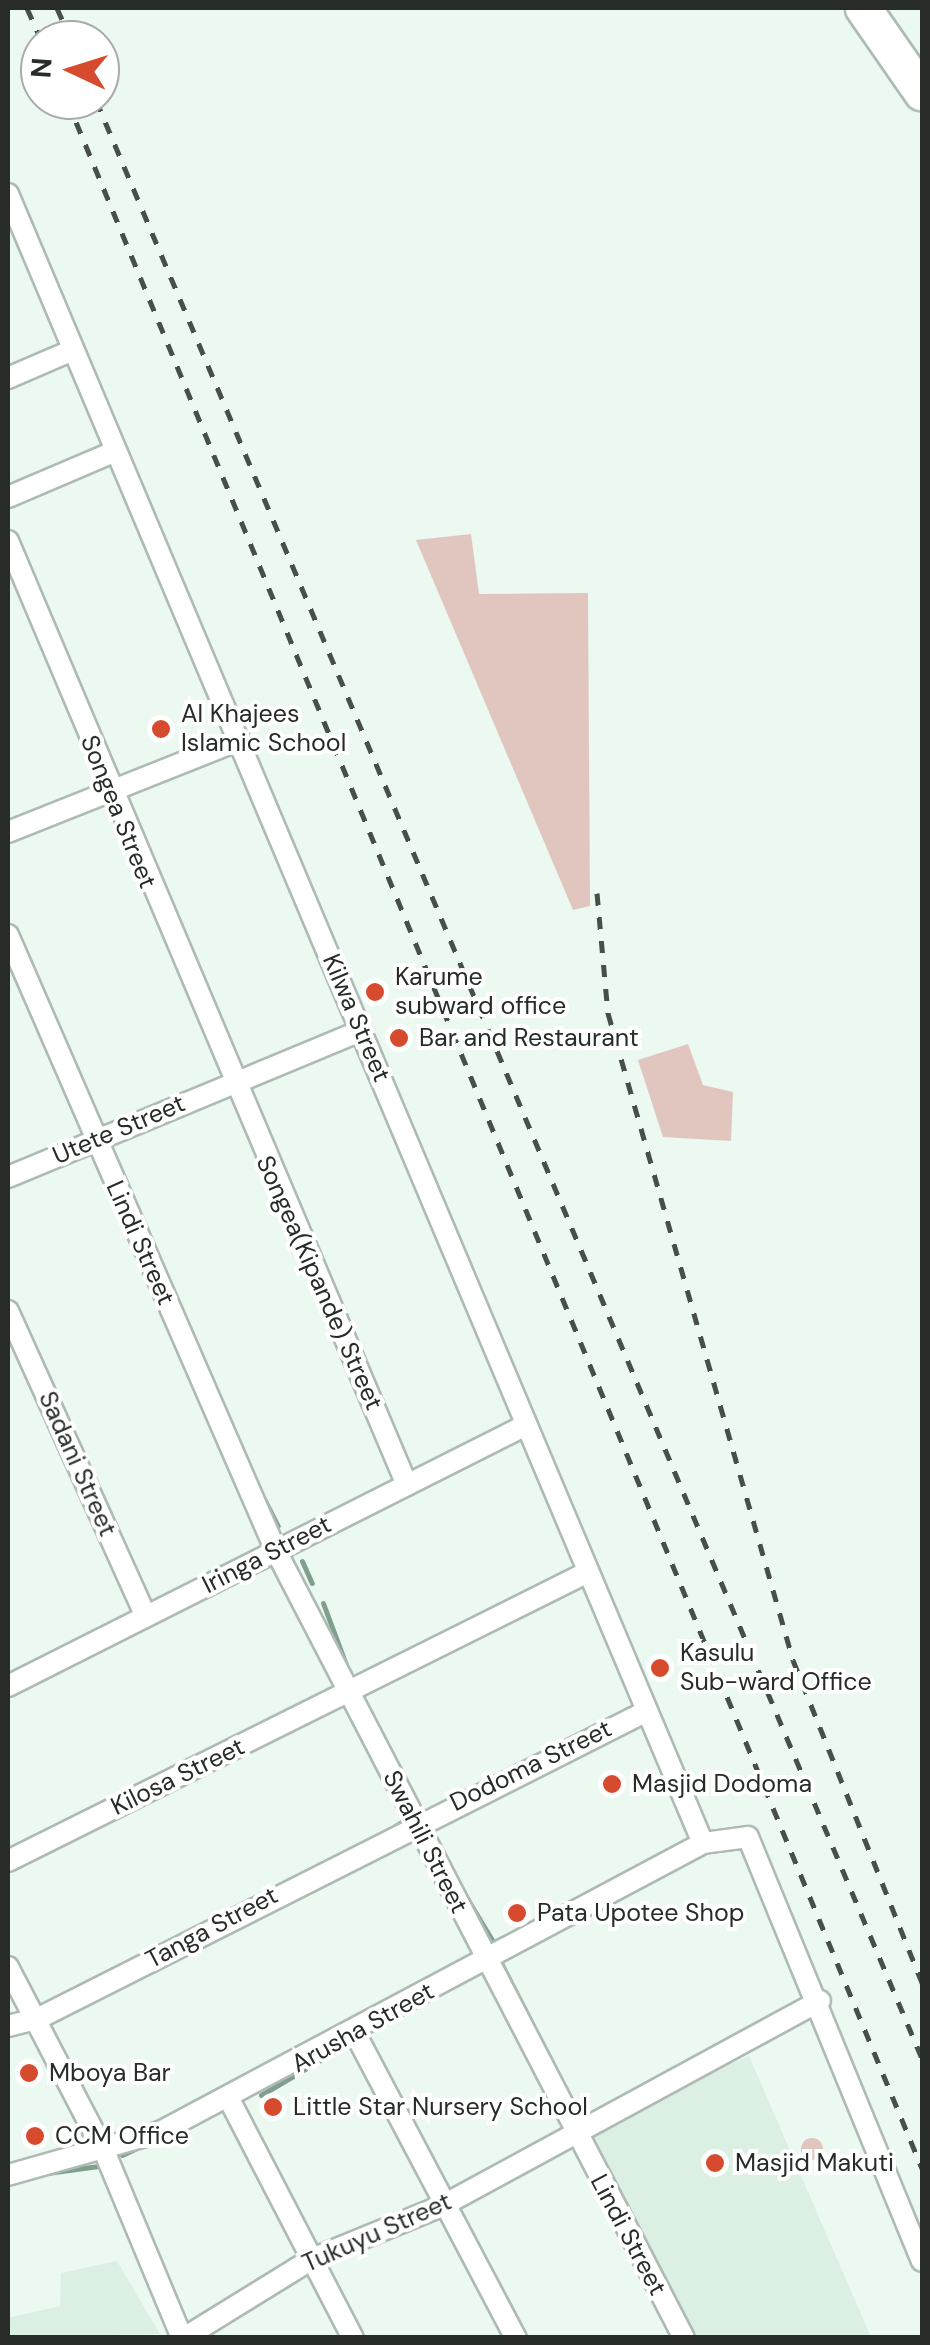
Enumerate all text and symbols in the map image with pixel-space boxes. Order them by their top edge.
north arrow [20,20,120,120]
text: N [22,57,61,79]
place label: Al Khajees Islamic School [181,700,346,759]
marker: Al Khajees Islamic School [150,718,172,740]
street label: Songea Street [74,731,162,893]
street label: Kilwa Street [316,950,396,1086]
place label: Karume subward office [395,963,566,1022]
marker: Karume subward office [364,981,386,1003]
place label: Bar and Restaurant [419,1023,639,1053]
marker: Bar and Restaurant [388,1027,410,1049]
street label: Utete Street [48,1089,190,1171]
street label: Songea(Kipande) Street [249,1151,389,1415]
street label: Lindi Street [99,1176,181,1310]
street label: Sadani Street [32,1387,122,1541]
street label: Iringa Street [198,1510,336,1600]
place label: Kasulu Sub-ward Office [680,1639,872,1698]
marker: Kasulu Sub-ward Office [649,1657,671,1679]
street label: Dodoma Street [445,1714,617,1818]
street label: Kilosa Street [106,1732,250,1822]
street label: Swahili Street [376,1766,474,1918]
place label: Masjid Dodoma [632,1769,812,1799]
marker: Masjid Dodoma [601,1773,623,1795]
street label: Tanga Street [141,1881,283,1975]
place label: Pata Upotee Shop [537,1898,744,1928]
marker: Pata Upotee Shop [506,1902,528,1924]
street label: Arusha Street [287,1977,439,2079]
place label: Mboya Bar [49,2058,171,2088]
marker: Mboya Bar [18,2062,40,2084]
place label: Little Star Nursery School [293,2092,588,2122]
marker: Little Star Nursery School [262,2096,284,2118]
place label: CCM Office [55,2121,189,2151]
marker: CCM Office [24,2125,46,2147]
place label: Masjid Makuti [735,2148,894,2178]
marker: Masjid Makuti [704,2152,726,2174]
street label: Lindi Street [584,2169,672,2301]
street label: Tukuyu Street [298,2187,456,2279]

